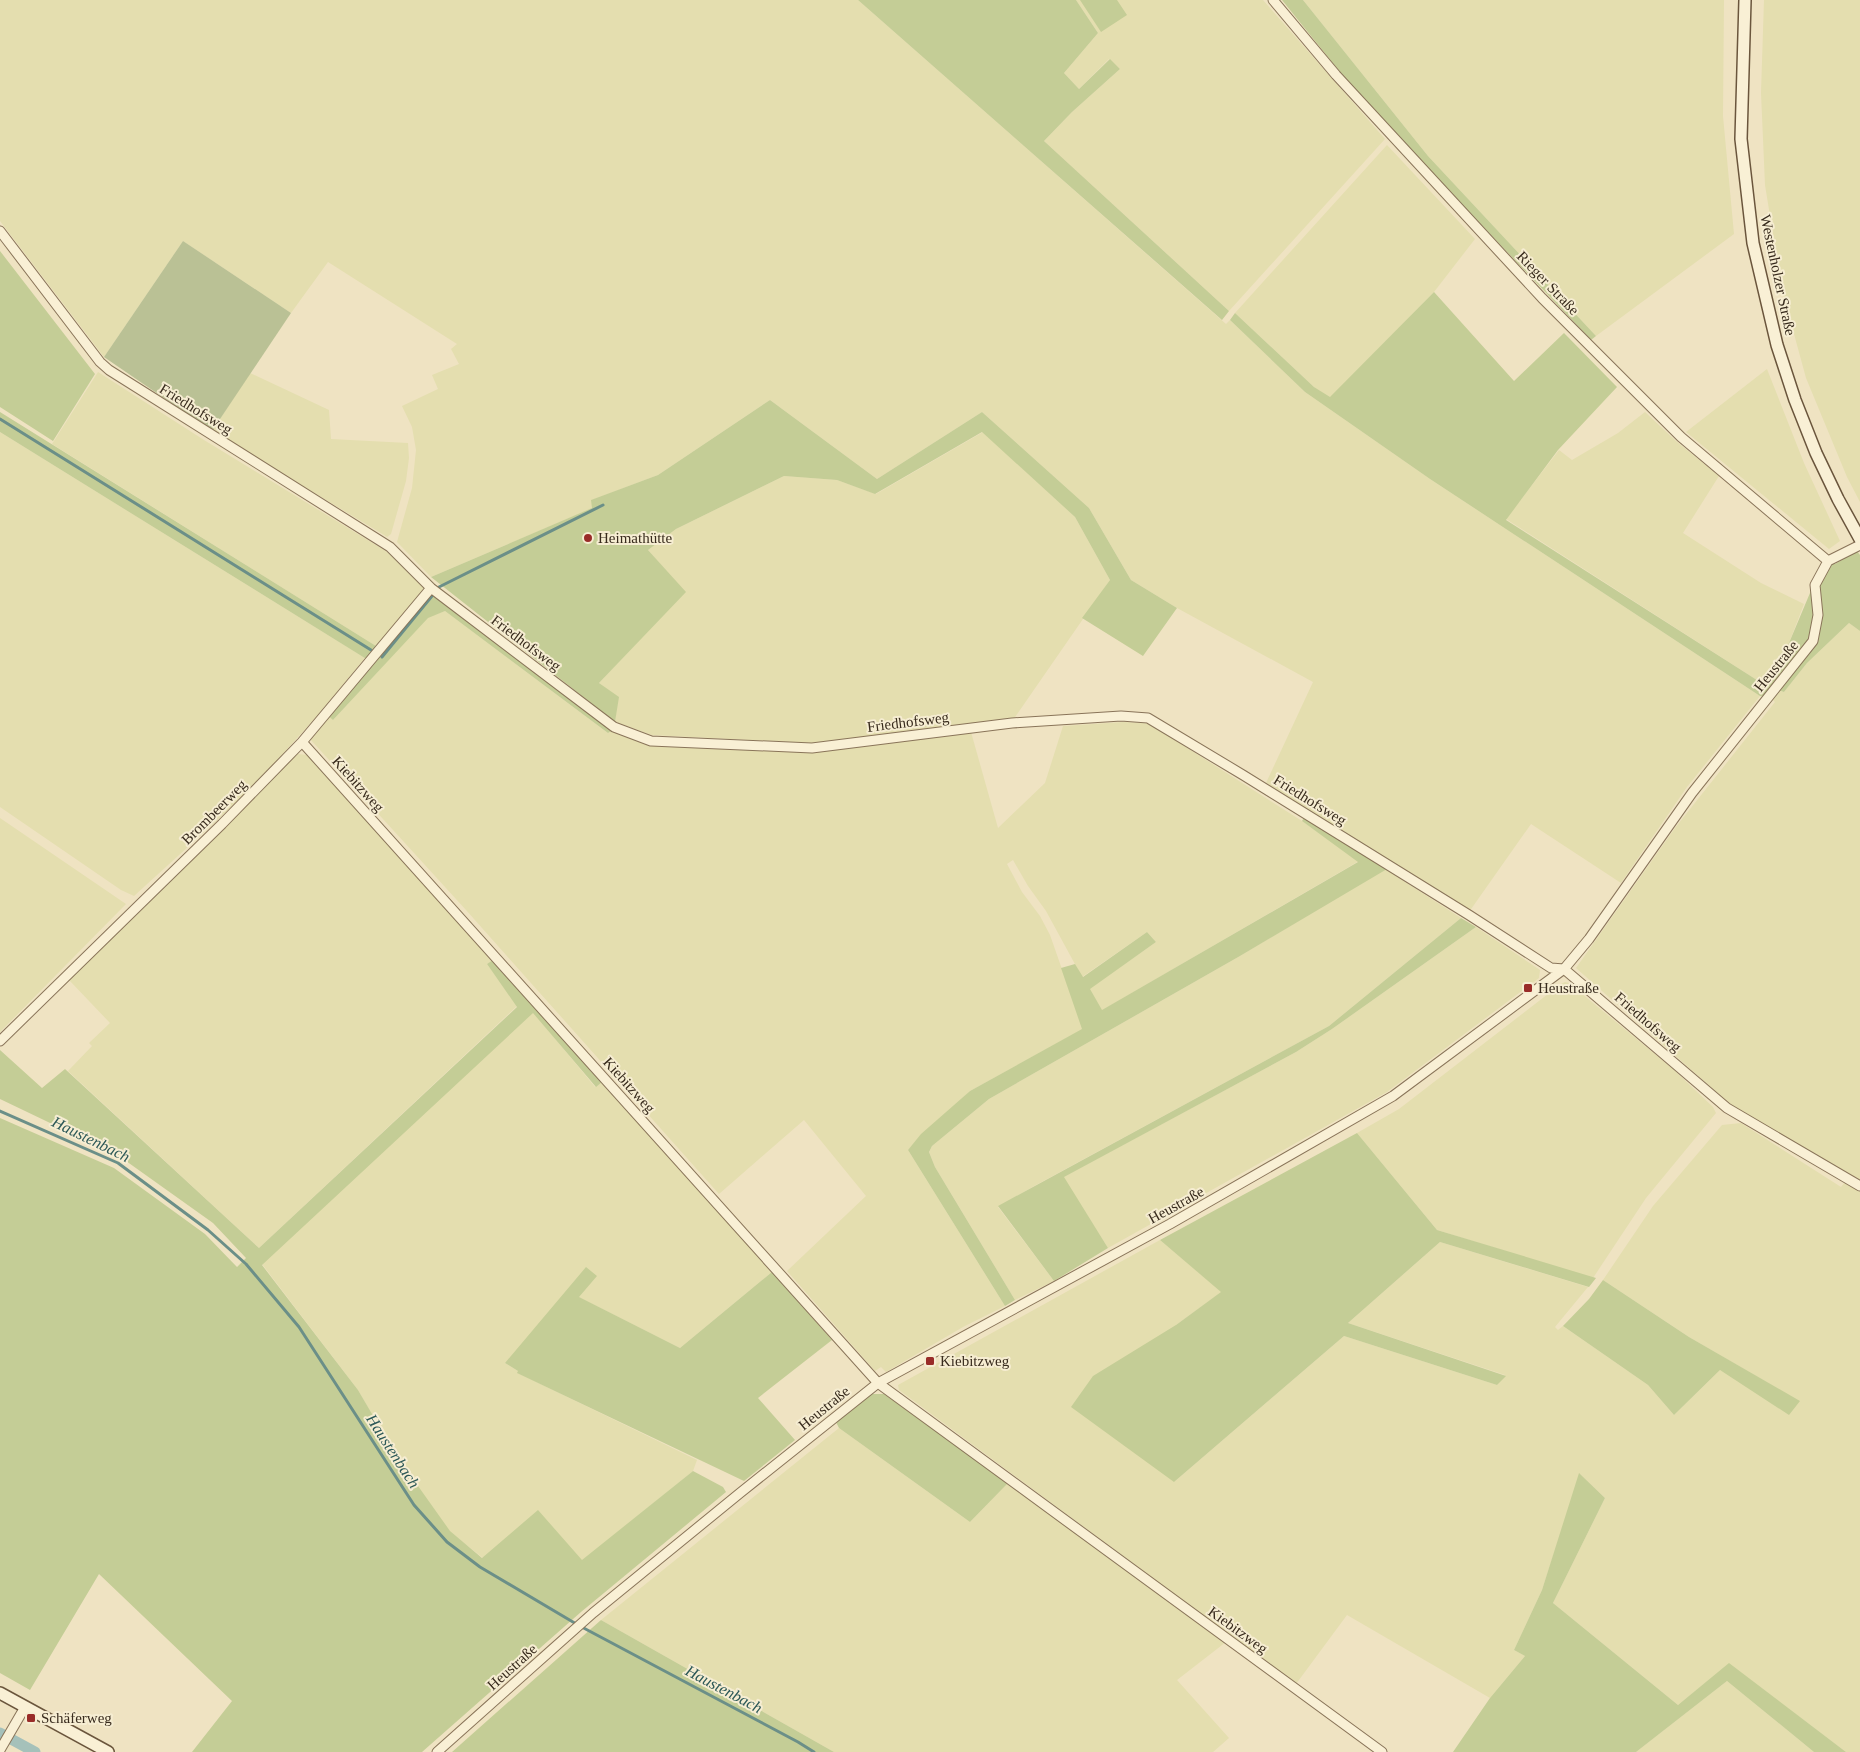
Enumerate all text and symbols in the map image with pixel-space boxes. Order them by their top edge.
street label: Westenholzer Straße [1757,213,1799,337]
street label: Rieger Straße [1514,248,1582,318]
street label: Friedhofsweg [157,380,236,438]
place label: Heimathütte [598,530,672,546]
marker: Heimathütte [582,532,594,544]
street label: Friedhofsweg [488,612,564,675]
street label: Heustraße [1751,637,1802,695]
street label: Friedhofsweg [866,709,950,735]
street label: Kiebitzweg [329,753,387,815]
street label: Friedhofsweg [1271,771,1350,829]
street label: Brombeerweg [178,776,250,848]
place label: Heustraße [1538,980,1599,996]
marker: Heustraße [1522,982,1534,994]
street label: Friedhofsweg [1612,989,1685,1055]
street label: Kiebitzweg [600,1054,658,1116]
water label: Haustenbach [48,1112,133,1165]
street label: Heustraße [1146,1183,1207,1227]
place label: Kiebitzweg [940,1353,1010,1369]
marker: Kiebitzweg [924,1355,936,1367]
street label: Heustraße [795,1382,853,1433]
water label: Haustenbach [362,1410,423,1491]
street label: Kiebitzweg [1205,1603,1271,1657]
street label: Heustraße [484,1640,540,1693]
water label: Haustenbach [682,1661,765,1716]
place label: Schäferweg [41,1710,112,1726]
marker: Schäferweg [25,1712,37,1724]

